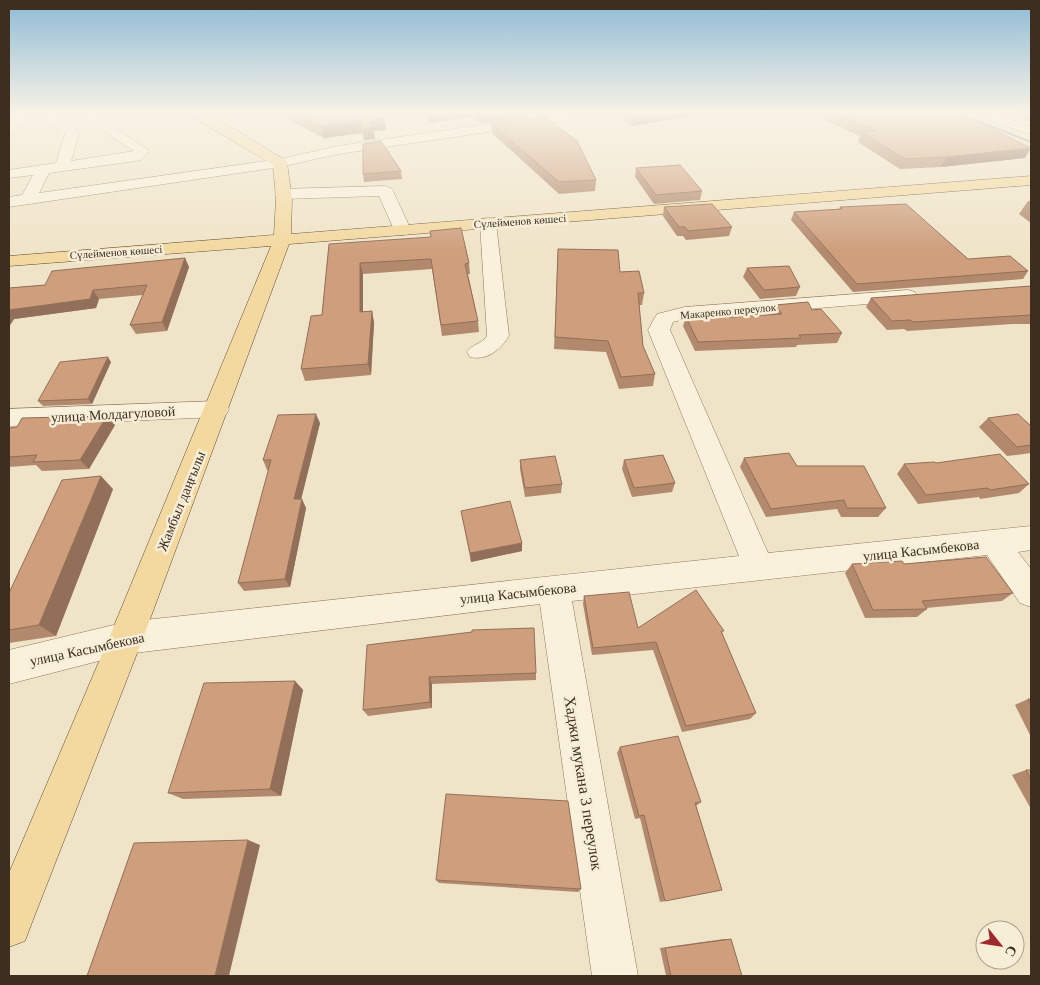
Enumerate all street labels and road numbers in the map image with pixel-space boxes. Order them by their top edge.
street label: Сүлейменов көшесі [473,212,567,230]
street label: Сүлейменов көшесі [69,243,163,261]
street label: Макаренко переулок [680,301,777,321]
street label: улица Молдагуловой [51,404,176,425]
street label: Жамбыл даңғылы [155,448,209,553]
street label: улица Касымбекова [862,537,981,564]
street label: улица Касымбекова [459,580,578,607]
street label: улица Касымбекова [28,630,147,669]
street label: Хаджи мукана 3 переулок [560,695,606,872]

